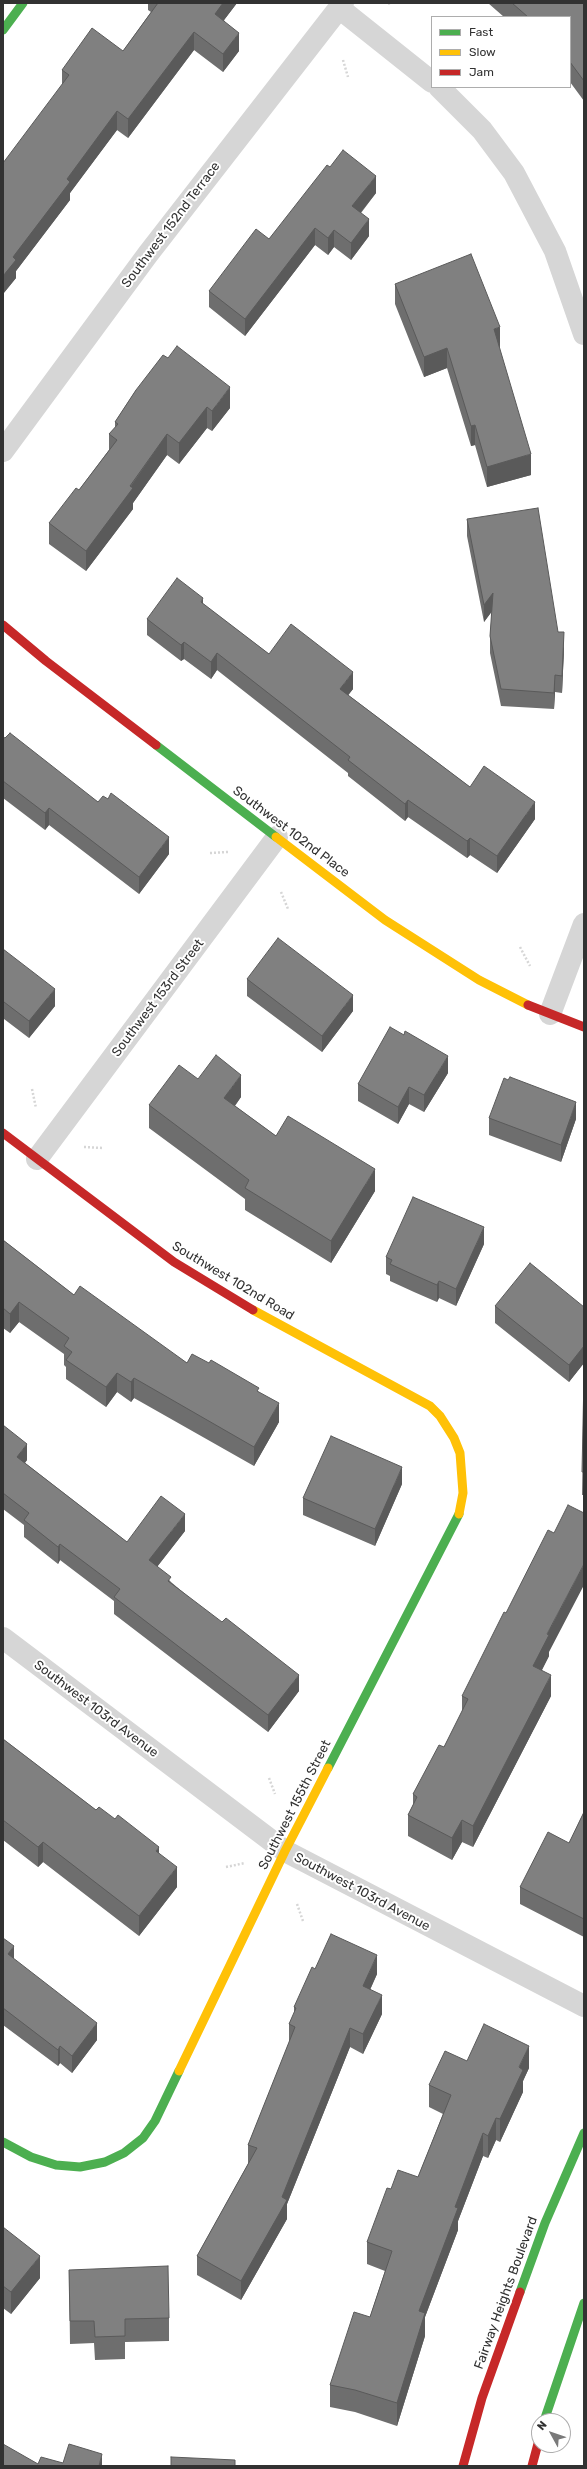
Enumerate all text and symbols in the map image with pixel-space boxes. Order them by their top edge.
legend [431,16,571,88]
text: Fast [469,25,493,39]
text: Slow [469,45,496,59]
text: Jam [469,65,494,79]
street label: Southwest 152nd Terrace [119,159,223,291]
street label: Southwest 102nd Place [230,783,352,881]
street label: Southwest 153rd Street [109,936,207,1060]
street label: Southwest 102nd Road [169,1238,297,1324]
street label: Southwest 103rd Avenue [31,1657,161,1761]
street label: Southwest 155th Street [255,1738,335,1872]
street label: Southwest 103rd Avenue [291,1850,433,1934]
street label: Fairway Heights Boulevard [471,2215,541,2371]
north arrow [531,2413,571,2453]
text: N [535,2418,550,2433]

